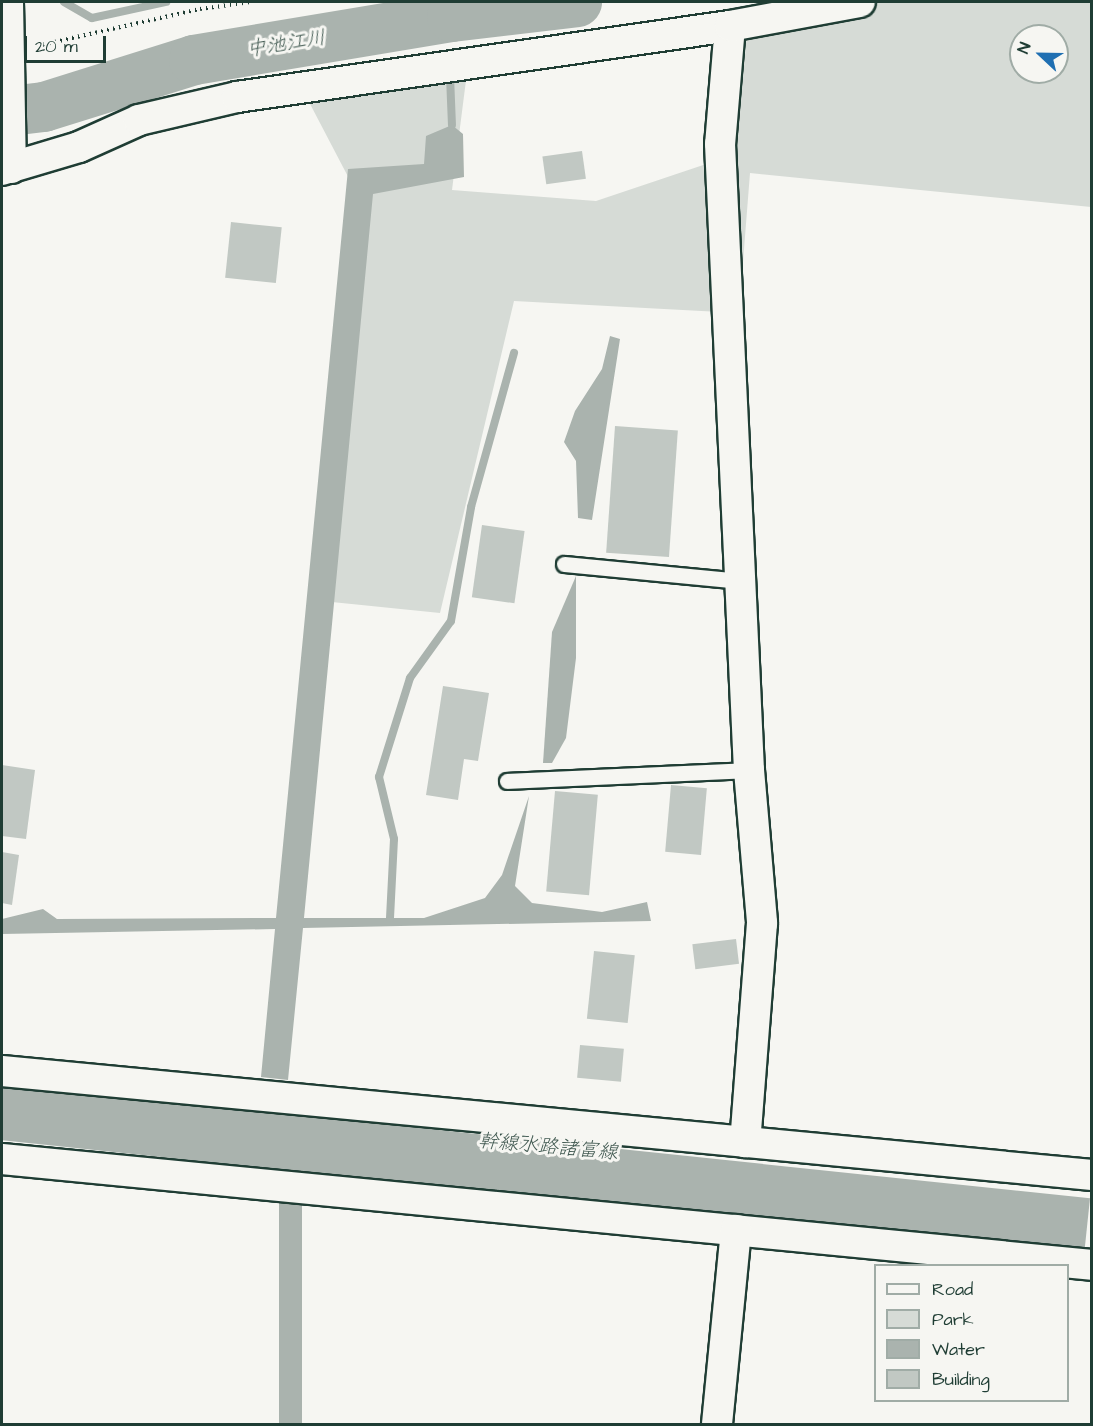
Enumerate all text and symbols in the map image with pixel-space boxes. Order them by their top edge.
scale bar [27,24,110,62]
north arrow [1009,24,1069,84]
water label: 中池江川 [245,26,327,62]
text: 20 m [35,34,78,59]
text: N [1012,39,1036,57]
water label: 幹線水路諸富線 [477,1129,619,1165]
legend [874,1264,1069,1402]
text: Road [932,1277,973,1302]
text: Park [932,1307,974,1332]
text: Water [932,1337,985,1362]
text: Building [932,1367,990,1392]

